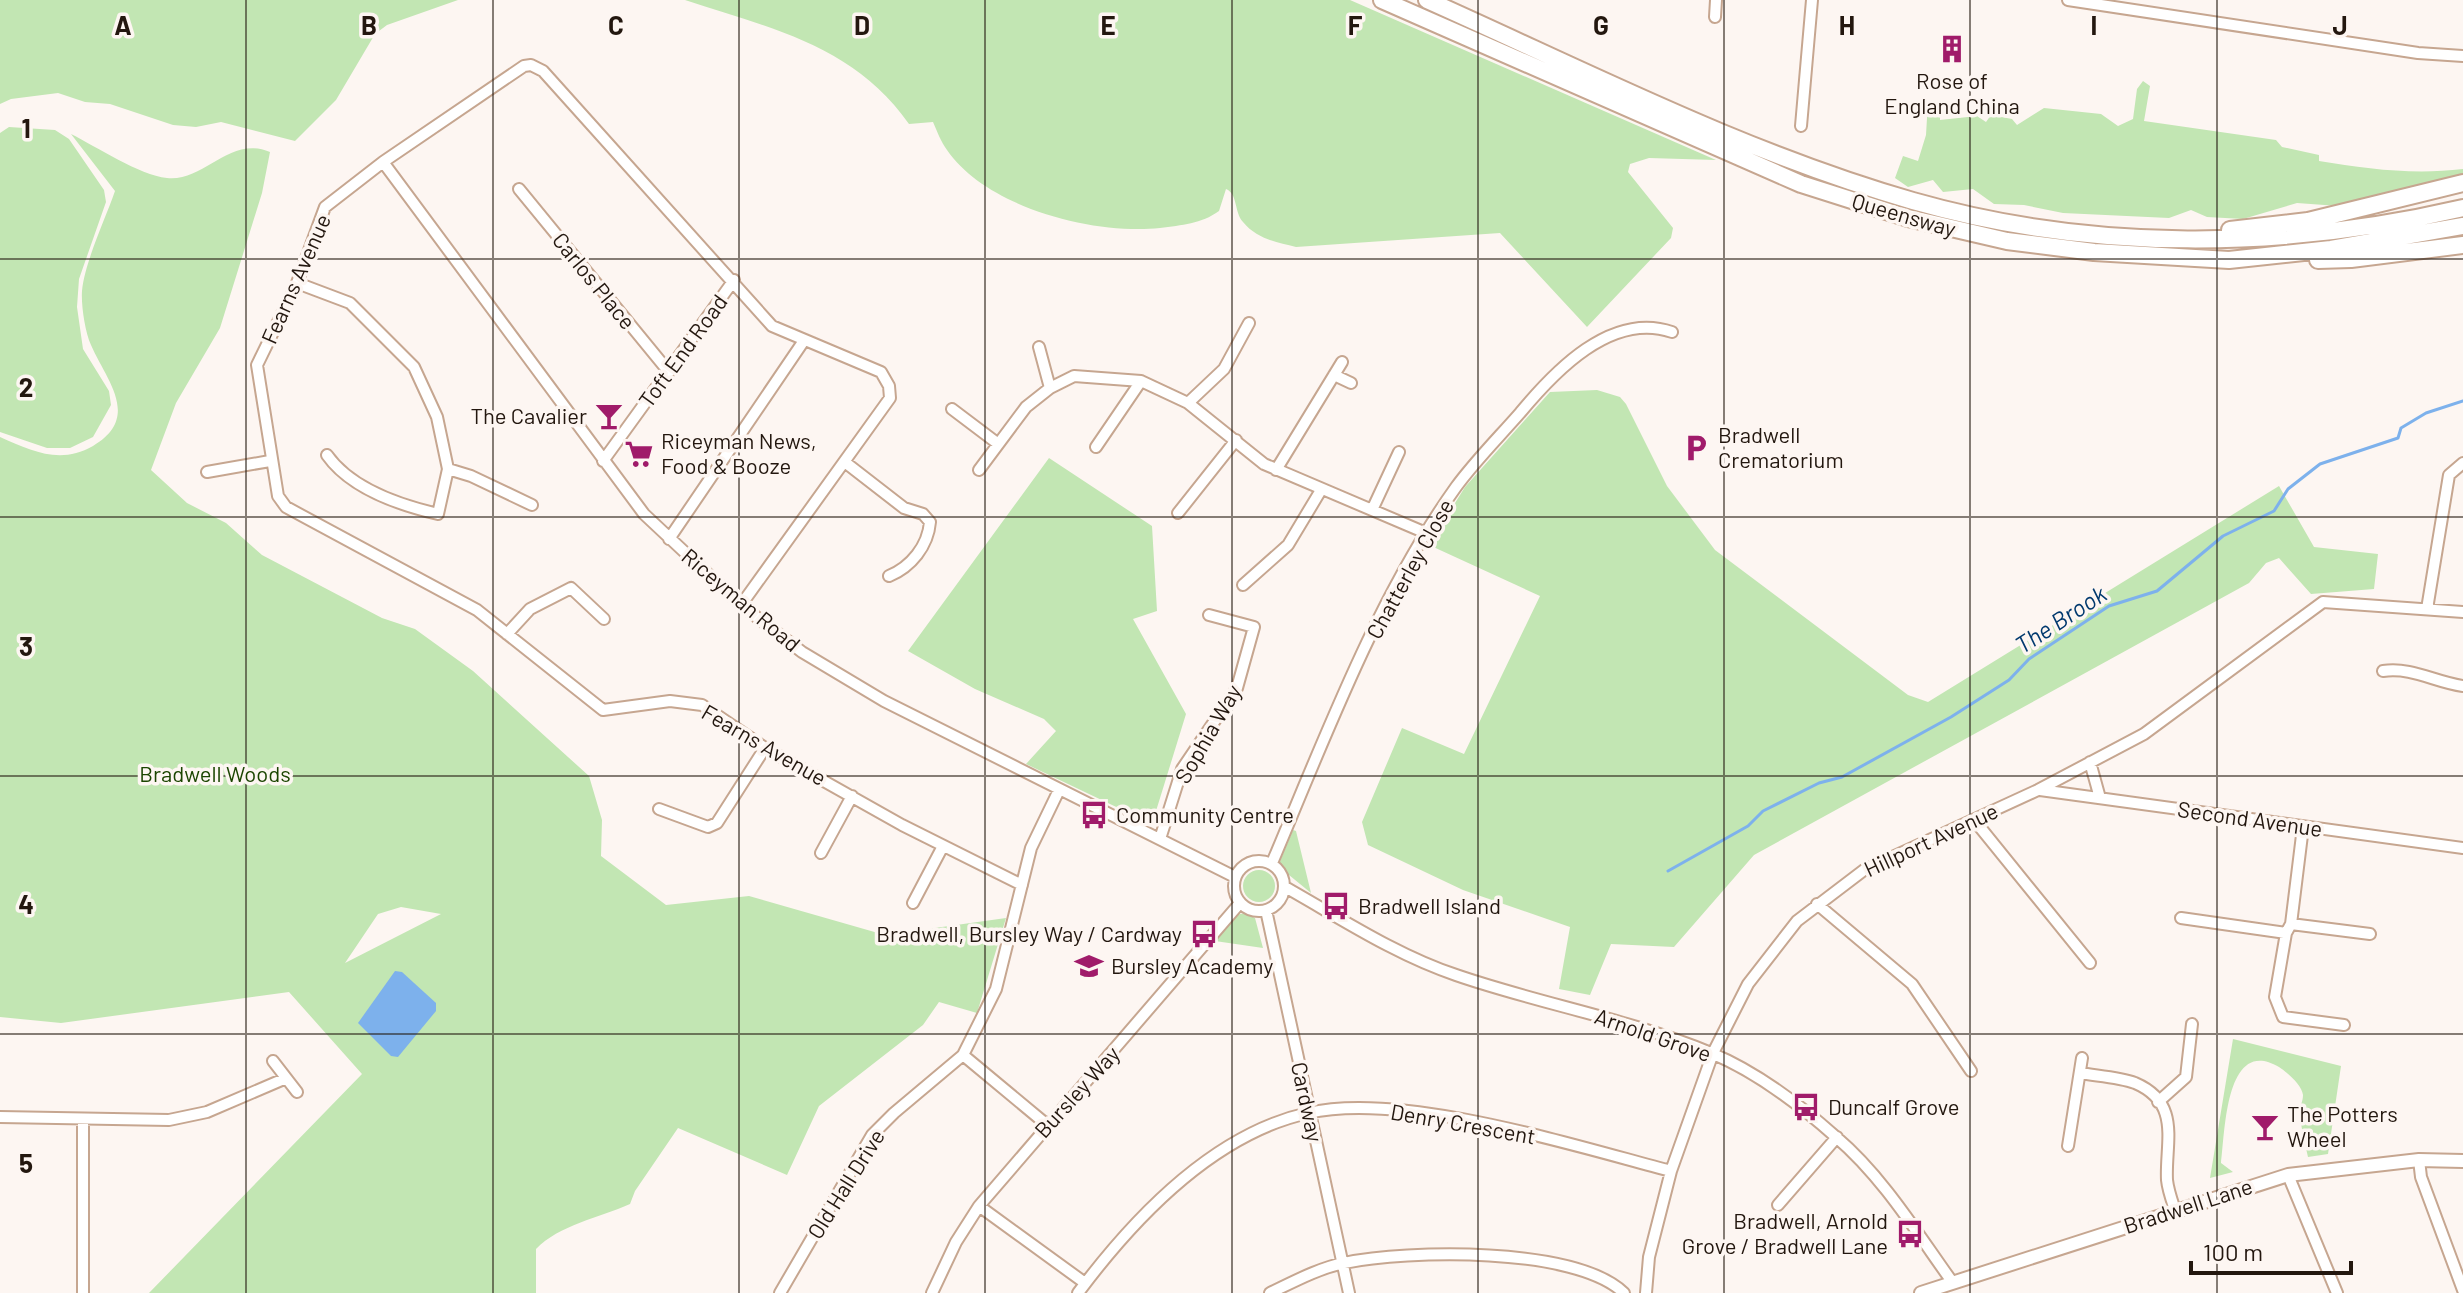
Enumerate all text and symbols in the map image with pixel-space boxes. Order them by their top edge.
text: A [114,9,132,40]
text: B [361,9,377,40]
text: C [608,9,624,40]
text: D [854,9,870,40]
text: E [1100,9,1116,40]
text: F [1348,9,1363,40]
text: G [1593,9,1609,40]
text: H [1839,9,1855,40]
text: I [2091,9,2097,40]
text: J [2332,9,2348,40]
building icon: Rose of England China [1937,34,1967,64]
place label: Rose of England China [1884,67,2020,118]
text: 1 [21,112,31,143]
street label: Queensway [1849,187,1959,241]
street label: Fearns Avenue [255,210,335,347]
street label: Carlos Place [548,227,642,334]
street label: Toft End Road [633,289,732,412]
text: 2 [19,371,33,402]
bar icon: The Cavalier [594,401,624,431]
place label: The Cavalier [470,402,587,428]
place label: Bradwell Crematorium [1718,421,1844,472]
place label: Riceyman News, Food & Booze [661,427,817,478]
parking icon: Bradwell Crematorium [1681,433,1711,463]
supermarket icon: Riceyman News, Food & Booze [624,439,654,469]
street label: Chatterley Close [1360,494,1458,643]
street label: Riceyman Road [677,542,806,656]
water label: The Brook [2009,578,2111,659]
text: 3 [19,630,33,661]
street label: Sophia Way [1168,680,1246,787]
street label: Fearns Avenue [698,698,831,790]
park label: Bradwell Woods [139,760,291,786]
street label: Second Avenue [2176,795,2324,841]
street label: Hillport Avenue [1859,797,2002,881]
bus stop icon: Community Centre [1079,800,1109,830]
place label: Community Centre [1116,801,1294,827]
text: 4 [18,888,34,919]
bus stop icon: Bradwell Island [1321,891,1351,921]
place label: Bradwell Island [1358,892,1501,918]
bus stop icon: Bradwell, Bursley Way / Cardway [1189,919,1219,949]
place label: Bradwell, Bursley Way / Cardway [876,920,1182,946]
school or university icon: Bursley Academy [1074,951,1104,981]
place label: Bursley Academy [1111,952,1273,978]
street label: Arnold Grove [1592,1002,1715,1066]
street label: Bursley Way [1028,1040,1124,1143]
street label: Cardway [1287,1059,1329,1144]
bus stop icon: Duncalf Grove [1791,1092,1821,1122]
place label: Duncalf Grove [1828,1093,1960,1119]
street label: Denry Crescent [1389,1097,1538,1149]
place label: The Potters Wheel [2287,1100,2398,1151]
bar icon: The Potters Wheel [2250,1112,2280,1142]
street label: Old Hall Drive [801,1124,889,1243]
text: 5 [19,1147,33,1178]
street label: Bradwell Lane [2120,1172,2255,1238]
place label: Bradwell, Arnold Grove / Bradwell Lane [1682,1207,1888,1258]
bus stop icon: Bradwell, Arnold Grove / Bradwell Lane [1895,1219,1925,1249]
scale bar [2191,1225,2351,1275]
text: 100 m [2203,1237,2263,1266]

